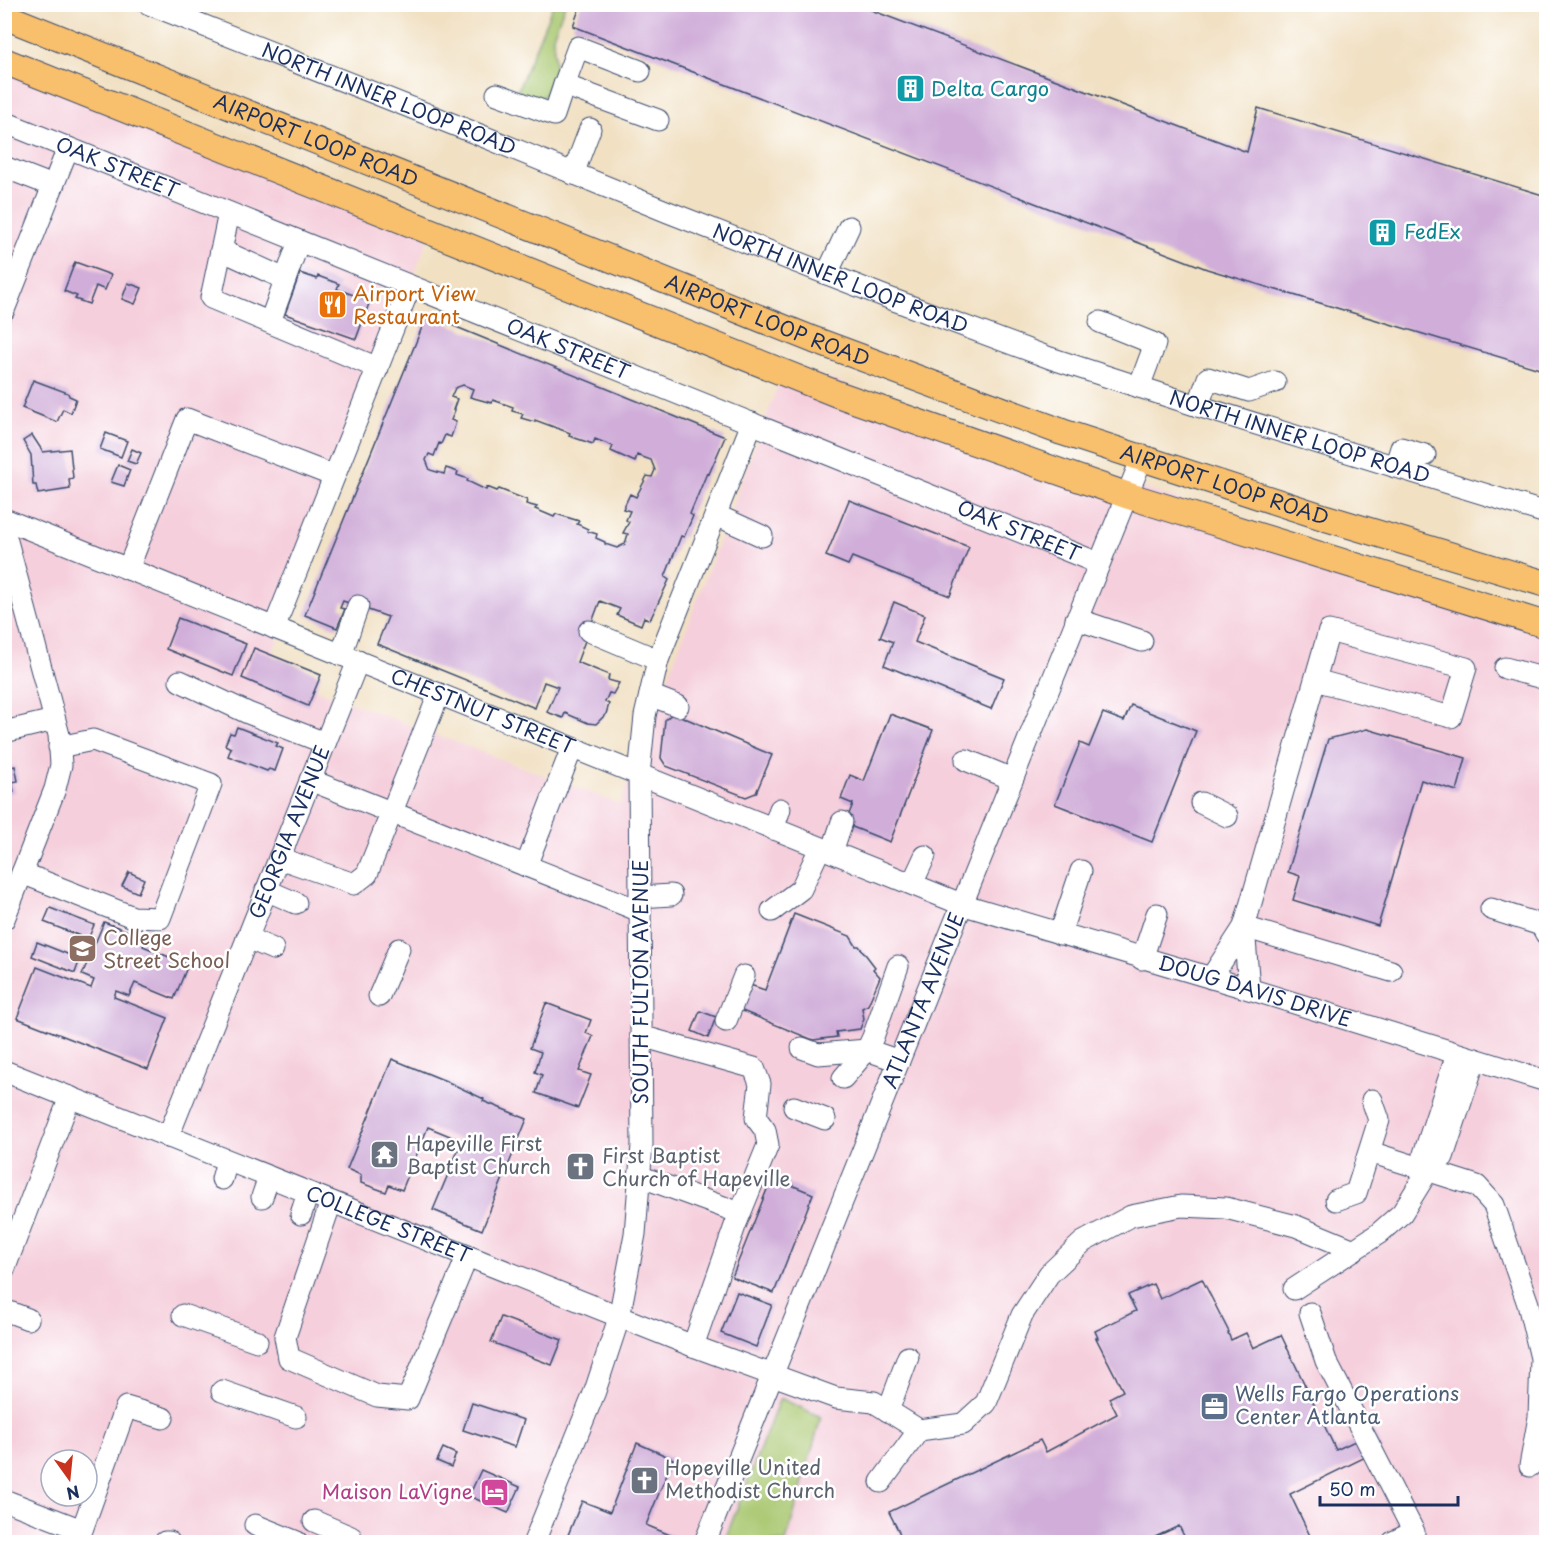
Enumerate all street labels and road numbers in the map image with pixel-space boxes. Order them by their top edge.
street label: NORTH INNER LOOP ROAD [258,34,521,162]
street label: AIRPORT LOOP ROAD [210,85,423,194]
street label: OAK STREET [51,128,184,205]
street label: NORTH INNER LOOP ROAD [709,215,973,340]
street label: AIRPORT LOOP ROAD [661,266,874,373]
street label: OAK STREET [502,310,635,387]
street label: NORTH INNER LOOP ROAD [1166,382,1434,490]
street label: AIRPORT LOOP ROAD [1117,436,1333,532]
street label: OAK STREET [953,492,1086,569]
street label: CHESTNUT STREET [386,660,580,761]
street label: GEORGIA AVENUE [241,741,337,923]
street label: SOUTH FULTON AVENUE [625,859,655,1105]
street label: ATLANTA AVENUE [874,908,971,1092]
street label: DOUG DAVIS DRIVE [1155,947,1355,1034]
street label: COLLEGE STREET [302,1177,476,1270]

